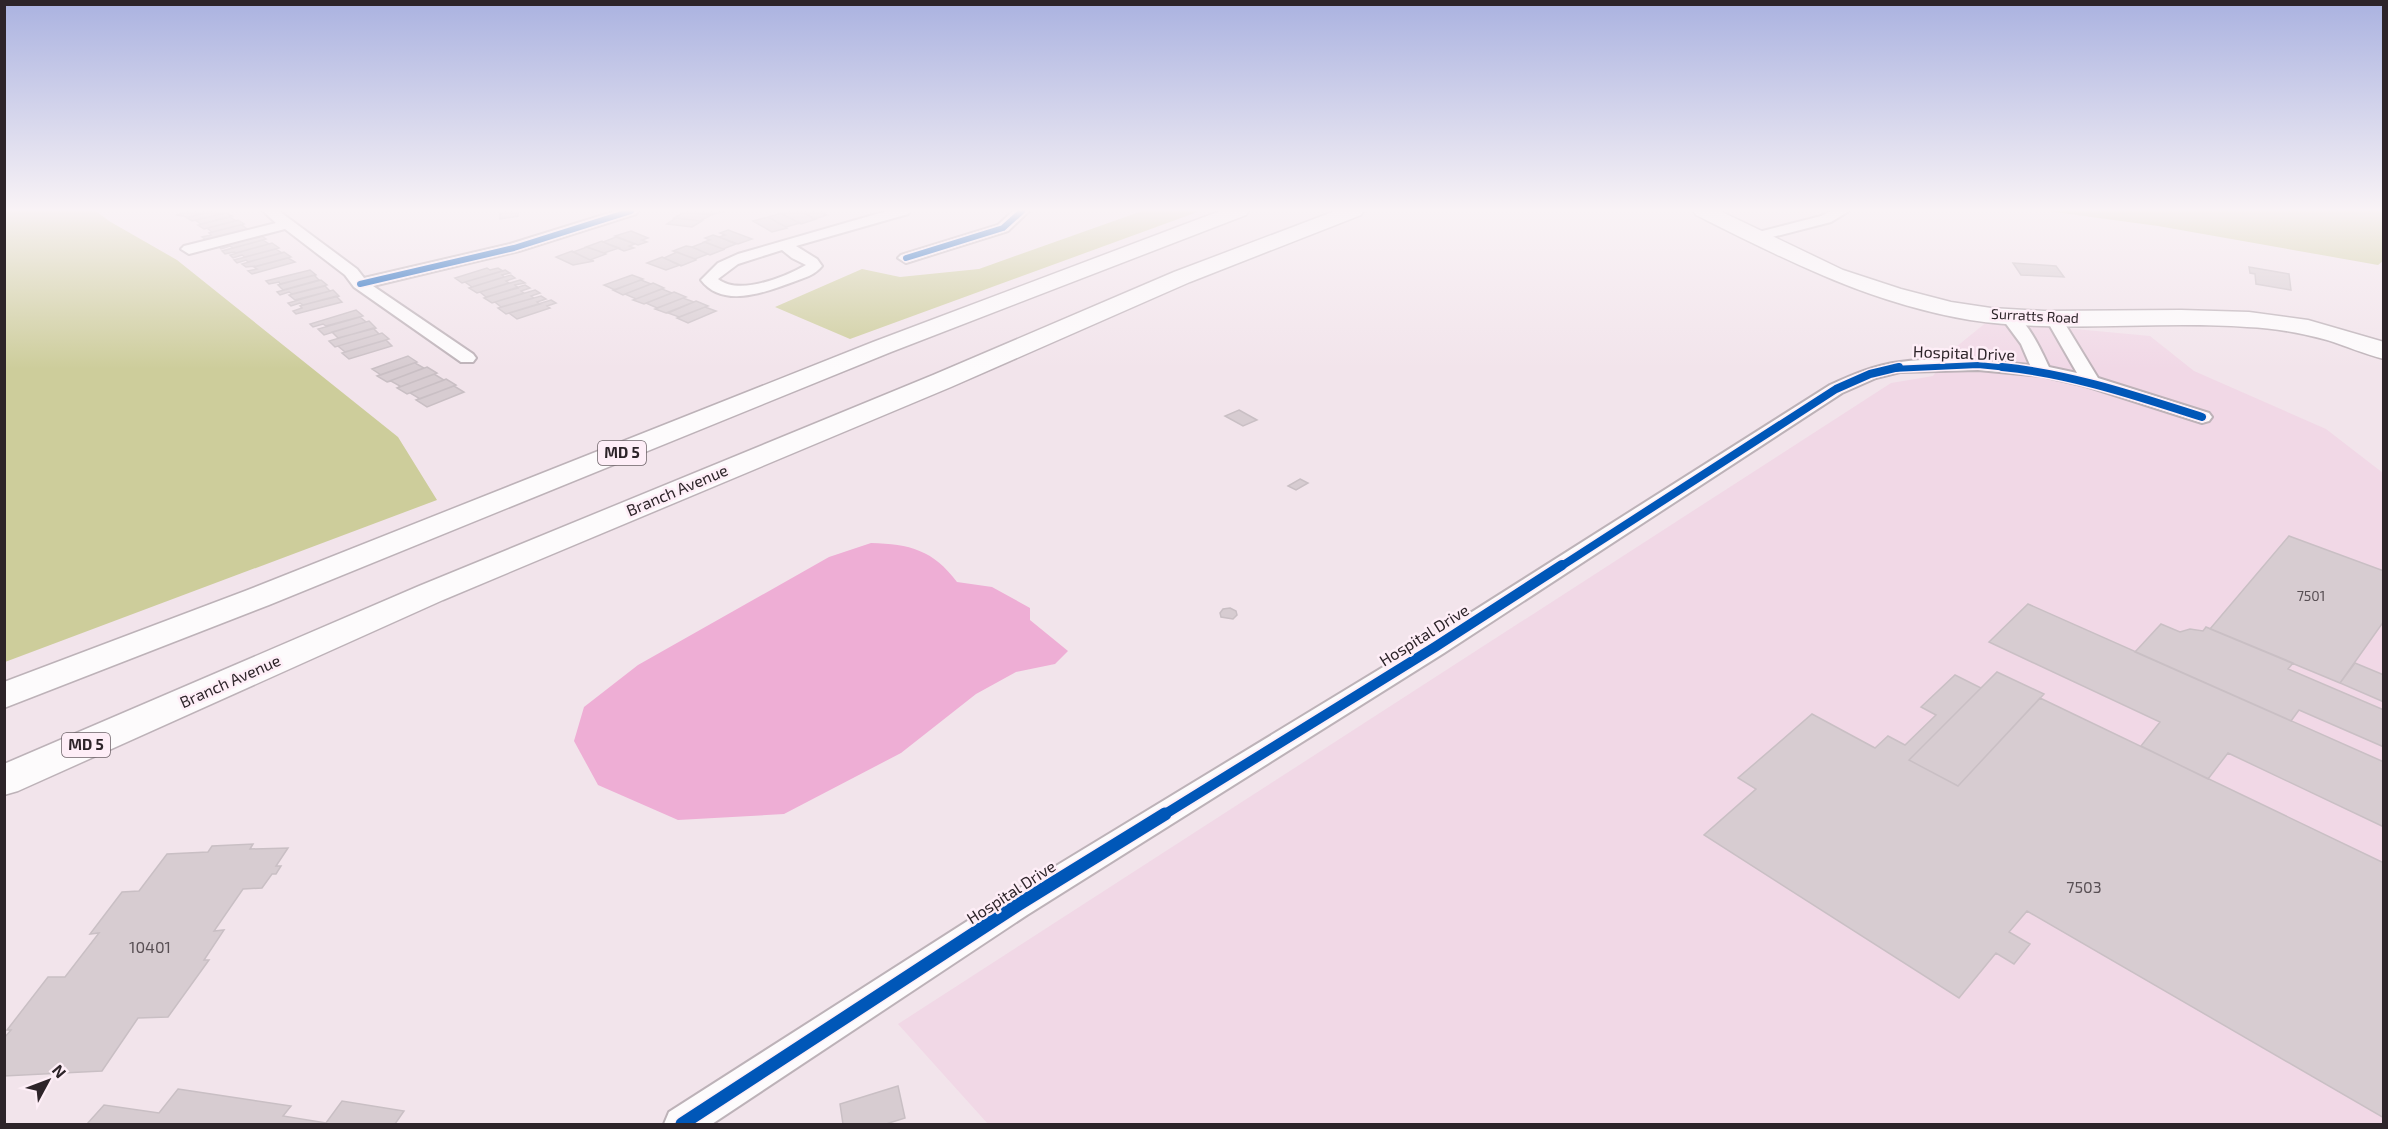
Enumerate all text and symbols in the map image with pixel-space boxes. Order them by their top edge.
street label: Surratts Road [1991,305,2079,326]
street label: Hospital Drive [1913,341,2015,364]
road number: MD 5 [598,441,646,465]
street label: Branch Avenue [623,460,730,519]
house number: 7501 [2297,587,2325,604]
street label: Hospital Drive [1375,600,1472,670]
street label: Branch Avenue [176,650,283,711]
road number: MD 5 [62,733,110,757]
street label: Hospital Drive [963,856,1059,927]
house number: 7503 [2066,877,2102,896]
house number: 10401 [129,937,171,956]
north arrow [18,1051,78,1111]
text: N [49,1060,71,1081]

